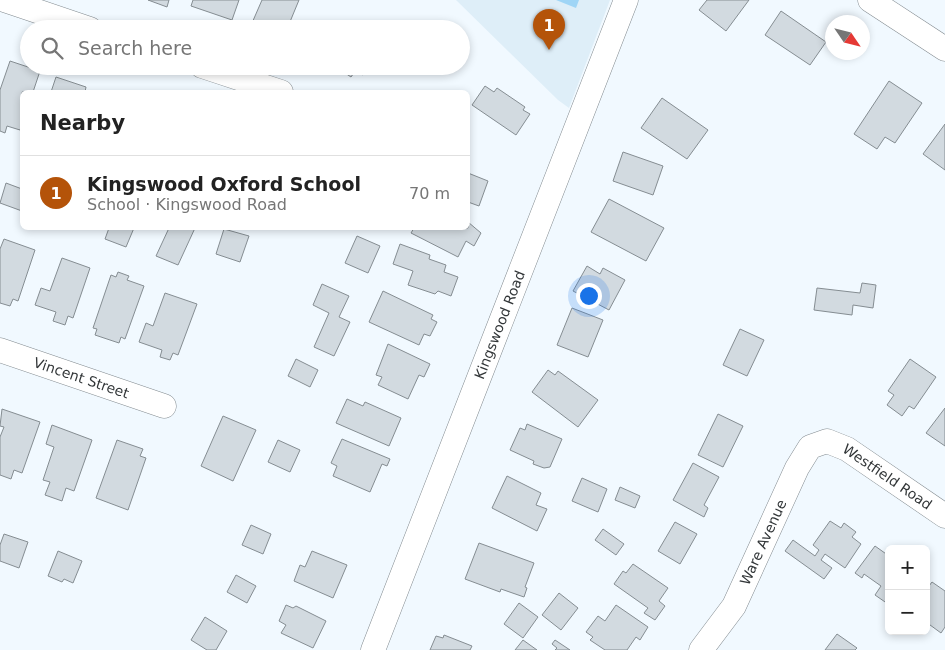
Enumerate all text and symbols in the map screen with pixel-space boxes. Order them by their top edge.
pin: 1 [533,9,565,50]
north arrow [825,15,870,60]
search box [20,20,470,75]
icon: search [38,34,66,62]
text: Search here [78,37,192,59]
text: Nearby [40,111,125,135]
text: Kingswood Oxford School [87,173,361,195]
text: 1 [50,184,62,203]
text: 70 m [409,184,450,203]
text: School · Kingswood Road [87,195,287,214]
street label: Kingswood Road [471,268,528,381]
your location [576,283,602,309]
street label: Vincent Street [32,354,132,402]
street label: Westfield Road [840,441,935,513]
street label: Ware Avenue [737,497,789,588]
map controls [885,545,930,635]
button: + [885,545,930,590]
button: − [885,590,930,635]

